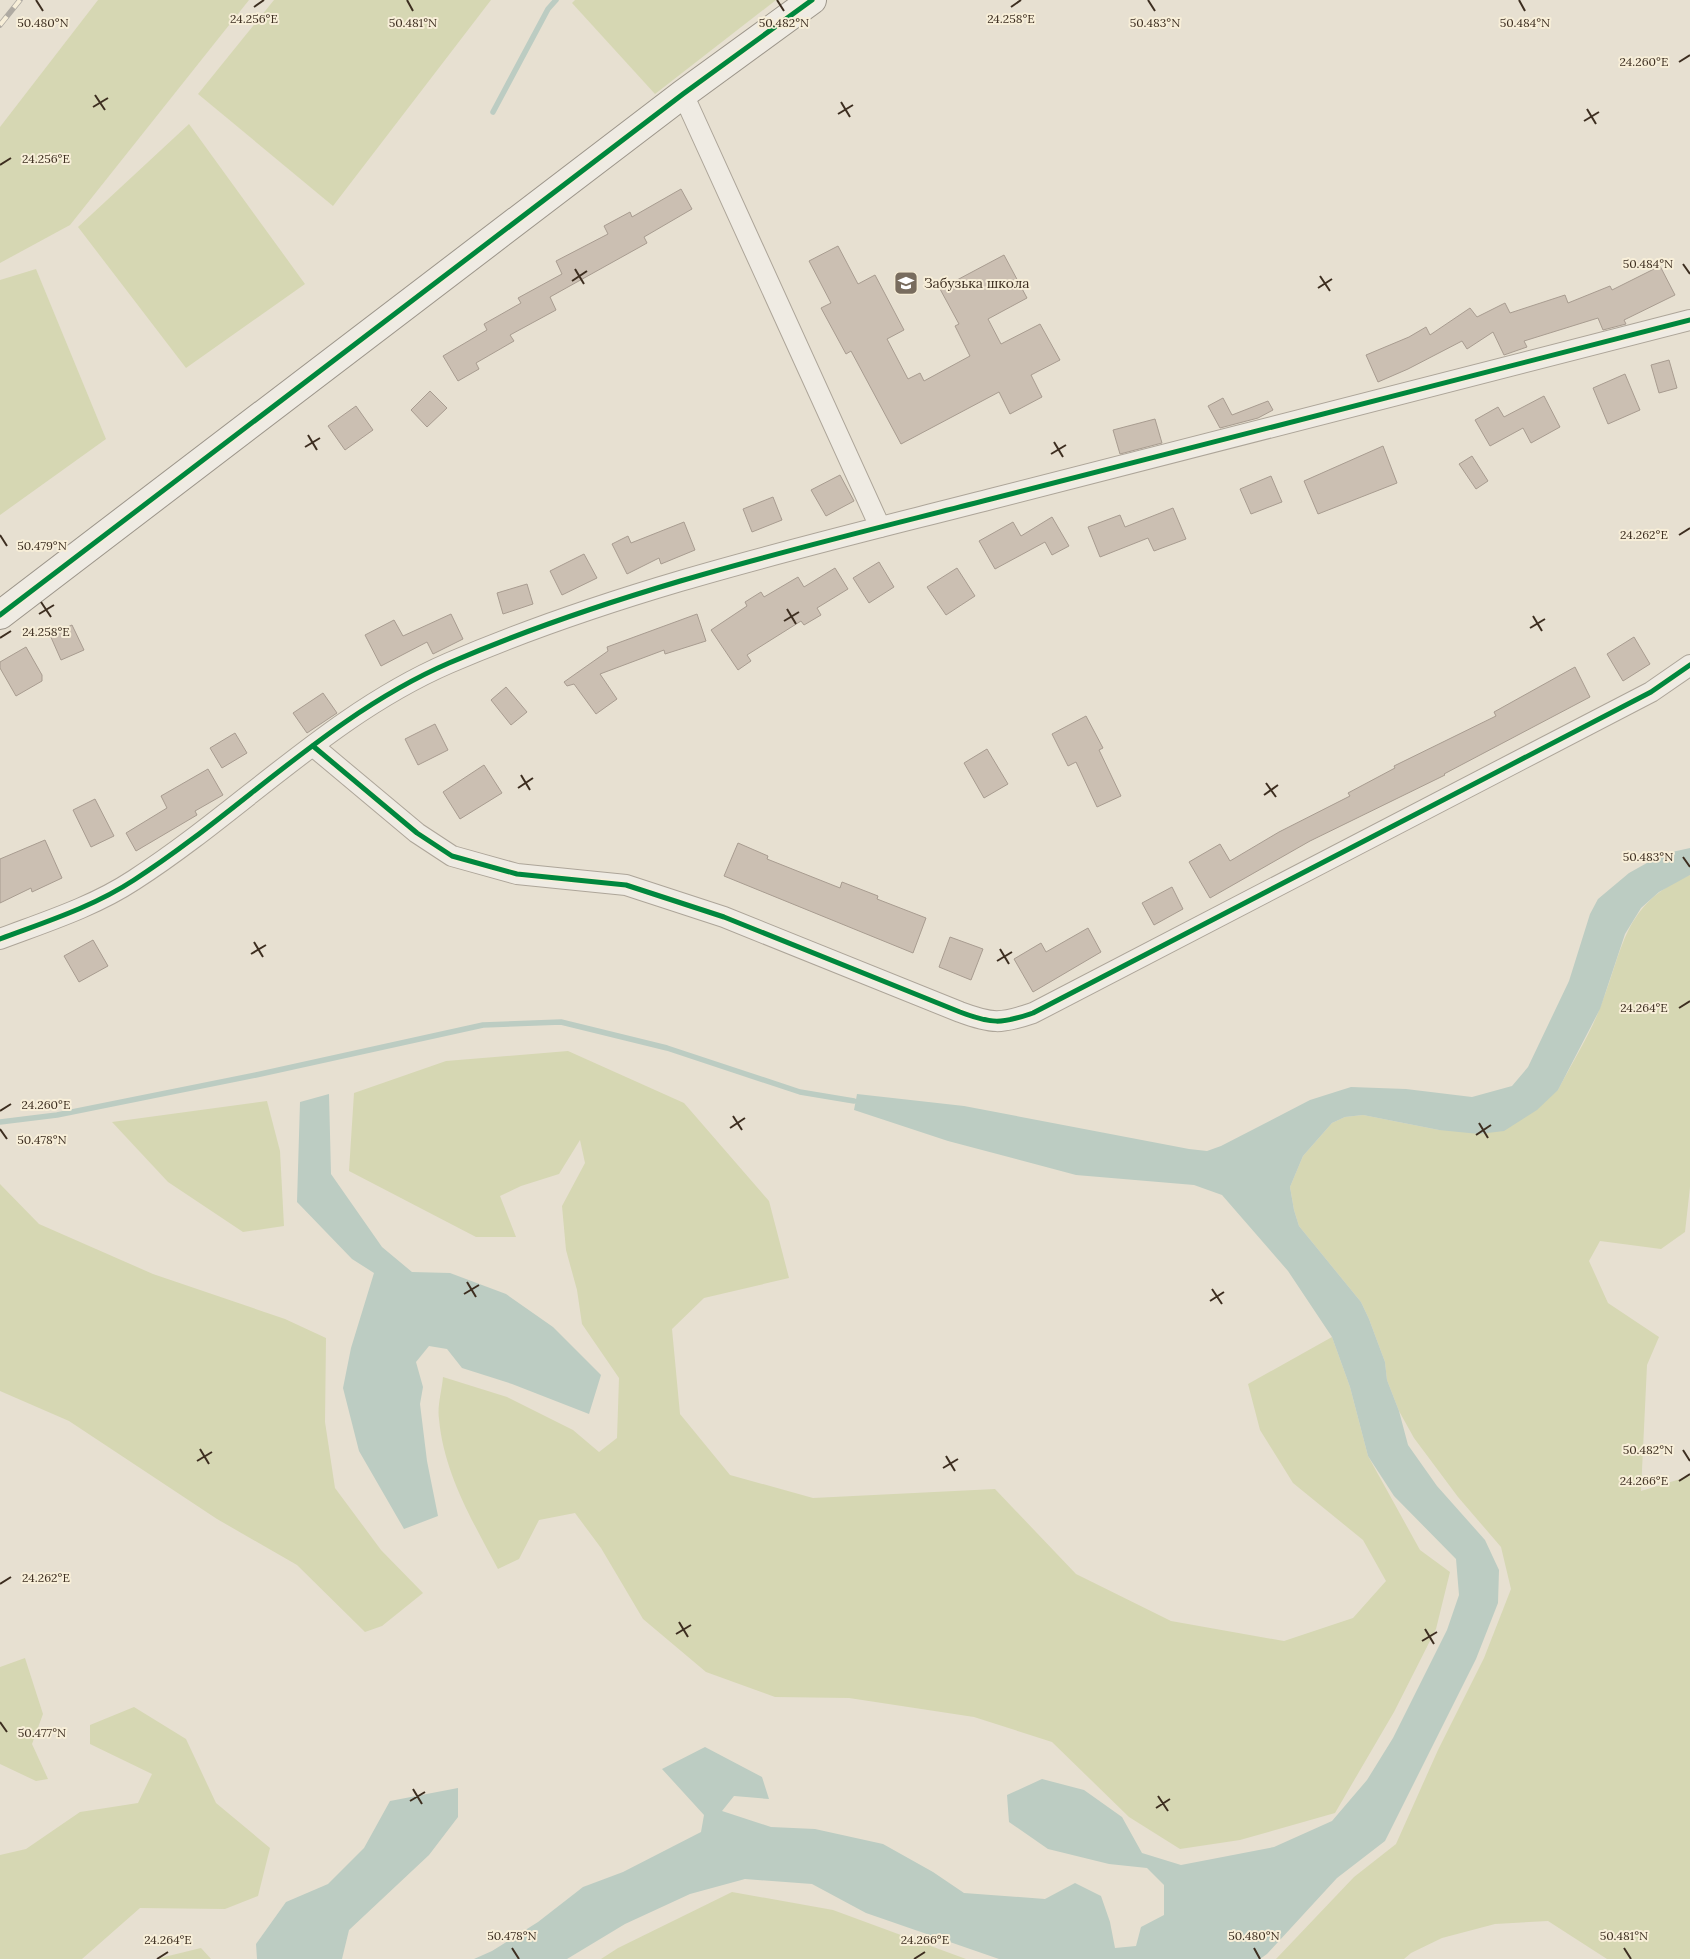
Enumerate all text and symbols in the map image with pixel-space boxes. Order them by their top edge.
text: 24.256°E [230,11,278,26]
text: 24.258°E [987,11,1035,26]
text: 50.480°N [17,15,69,30]
text: 50.481°N [389,15,437,30]
text: 50.482°N [759,15,809,30]
text: 50.483°N [1130,15,1180,30]
text: 50.484°N [1500,15,1550,30]
text: 24.260°E [1620,54,1668,69]
text: 24.256°E [22,151,70,166]
text: 50.484°N [1623,256,1673,271]
school or university icon: Забузька школа [893,270,919,296]
place label: Забузька школа [924,274,1029,292]
text: 24.262°E [1620,527,1668,542]
text: 50.479°N [17,538,67,553]
text: 24.258°E [22,624,70,639]
text: 50.483°N [1623,849,1673,864]
text: 24.264°E [1620,1000,1668,1015]
text: 24.260°E [22,1097,70,1112]
text: 50.478°N [17,1132,67,1147]
text: 50.482°N [1623,1442,1673,1457]
text: 24.266°E [1620,1473,1668,1488]
text: 24.262°E [22,1570,70,1585]
text: 50.477°N [18,1725,66,1740]
text: 50.478°N [487,1928,537,1943]
text: 50.480°N [1228,1928,1280,1943]
text: 50.481°N [1600,1928,1648,1943]
text: 24.264°E [144,1932,192,1947]
text: 24.266°E [901,1932,949,1947]

